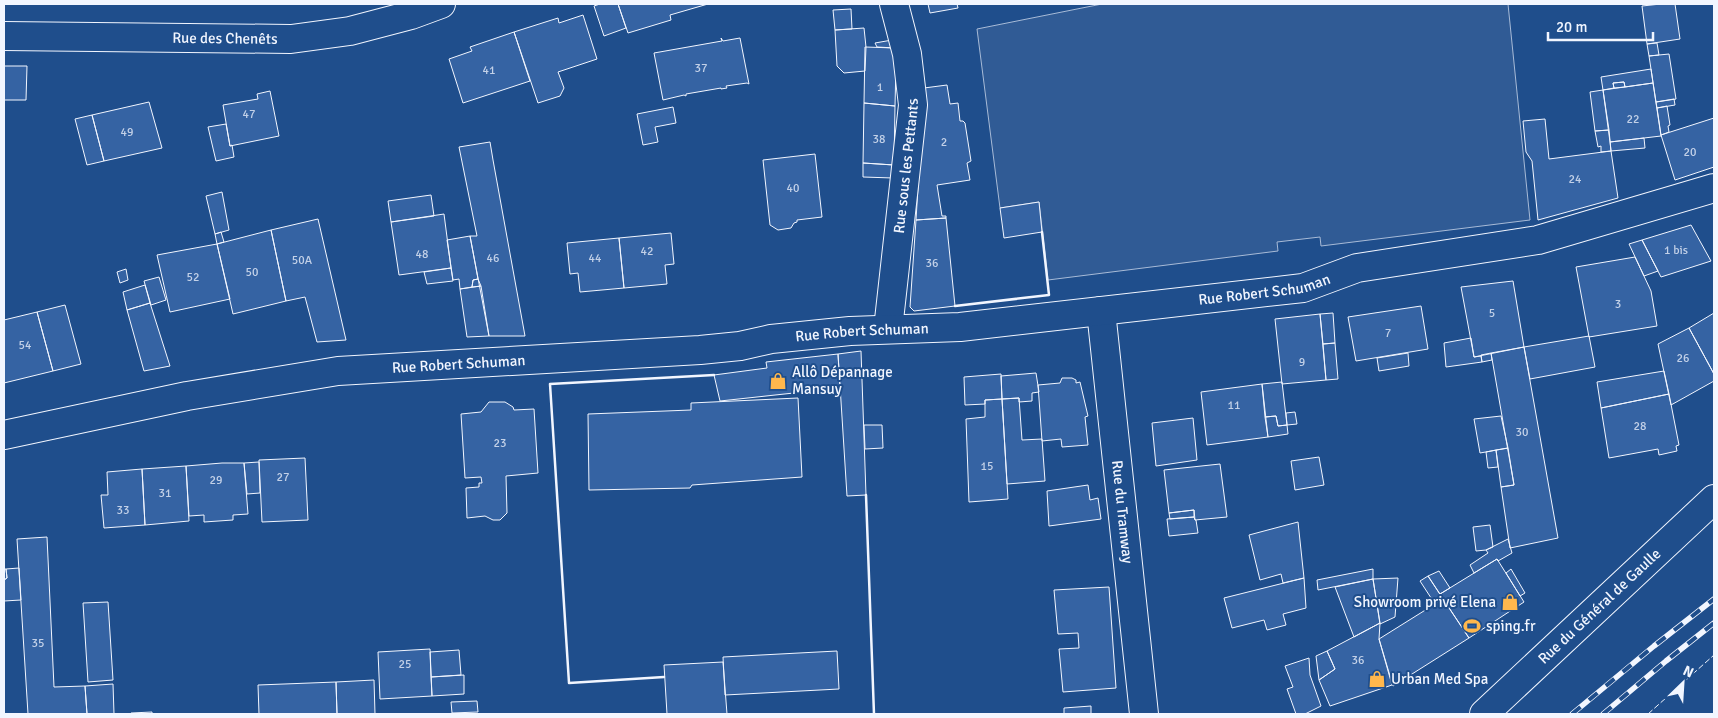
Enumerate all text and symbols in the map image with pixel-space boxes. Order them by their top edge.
scale bar [1548,10,1653,42]
text: 20 m [1556,18,1587,36]
street label: Rue des Chenêts [172,29,278,48]
house number: 37 [695,61,707,76]
house number: 41 [483,63,495,78]
house number: 1 [877,80,883,95]
street label: Rue sous les Pettants [890,97,922,234]
house number: 47 [243,107,255,122]
house number: 22 [1627,112,1639,127]
house number: 49 [121,125,133,140]
house number: 38 [873,132,885,147]
house number: 2 [941,135,947,150]
house number: 20 [1684,145,1696,160]
house number: 24 [1569,172,1582,187]
house number: 40 [787,181,799,196]
house number: 1 bis [1664,243,1688,258]
house number: 42 [641,244,653,259]
house number: 48 [416,247,428,262]
house number: 46 [487,251,499,266]
house number: 44 [589,251,602,266]
house number: 50A [292,253,313,268]
house number: 36 [926,256,938,271]
house number: 50 [246,265,258,280]
house number: 52 [187,270,199,285]
street label: Rue Robert Schuman [1197,270,1333,309]
house number: 3 [1615,297,1621,312]
house number: 5 [1489,306,1495,321]
street label: Rue Robert Schuman [794,319,929,345]
house number: 7 [1385,326,1391,341]
house number: 54 [19,338,32,353]
street label: Rue Robert Schuman [391,351,526,377]
house number: 26 [1677,351,1689,366]
house number: 9 [1299,355,1305,370]
place label: Allô Dépannage Mansuy [792,363,893,398]
shop icon: Allô Dépannage Mansuy [768,371,788,391]
house number: 11 [1228,398,1240,413]
house number: 28 [1634,419,1646,434]
house number: 30 [1516,425,1528,440]
house number: 23 [494,436,506,451]
house number: 15 [981,459,993,474]
street label: Rue du Tramway [1108,459,1137,564]
house number: 27 [277,470,289,485]
house number: 29 [210,473,222,488]
house number: 31 [159,486,171,501]
house number: 33 [117,503,129,518]
street label: Rue du Général de Gaulle [1534,545,1664,668]
shop icon: Showroom privé Elena [1500,592,1520,612]
place label: Showroom privé Elena [1354,593,1496,611]
sports icon: sping.fr [1462,616,1482,636]
place label: sping.fr [1486,617,1536,635]
house number: 35 [32,636,44,651]
house number: 36 [1352,653,1364,668]
house number: 25 [399,657,411,672]
north arrow [1658,658,1708,708]
text: N [1680,662,1696,681]
shop icon: Urban Med Spa [1367,669,1387,689]
place label: Urban Med Spa [1391,670,1488,688]

